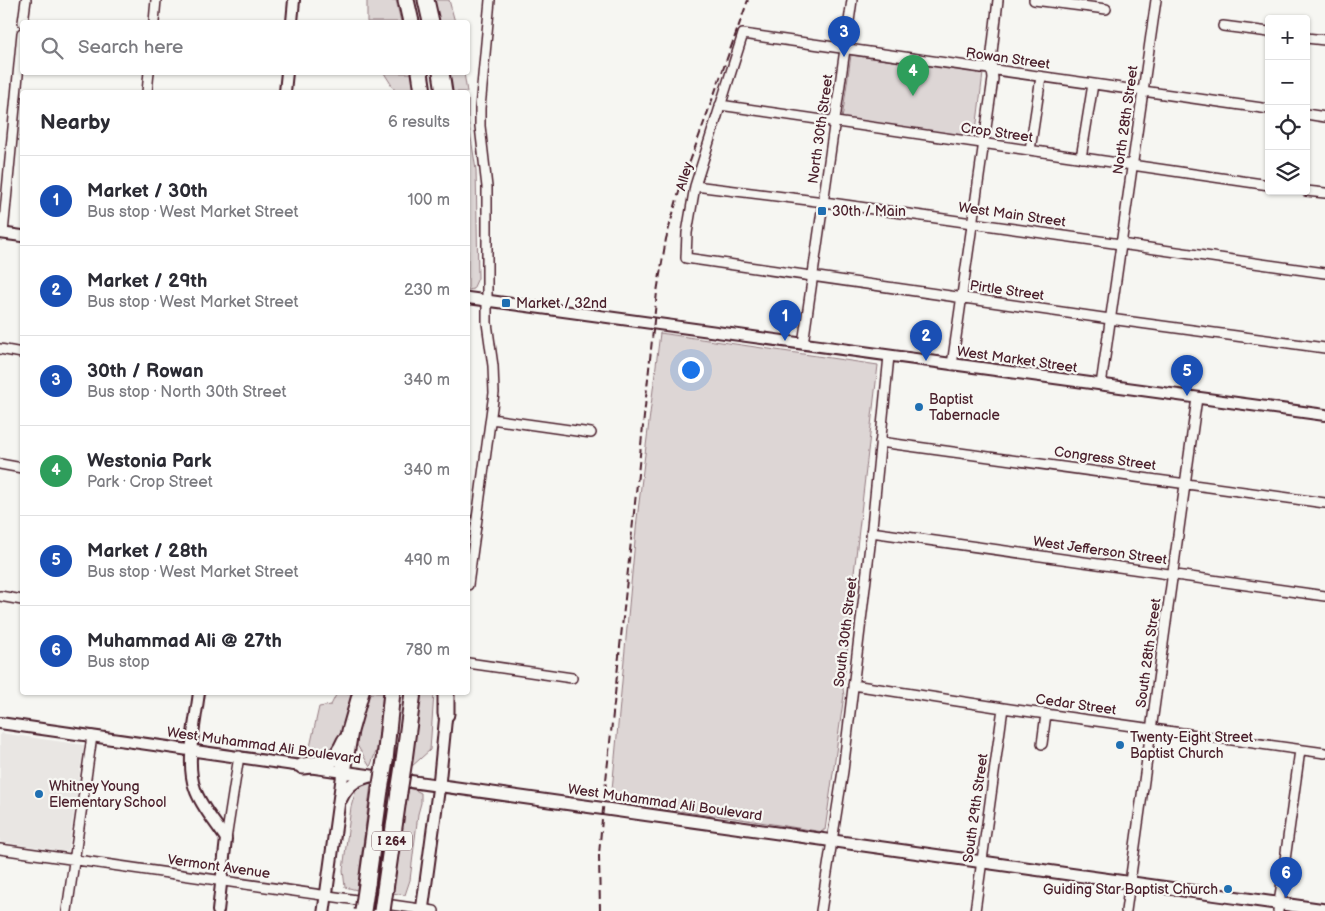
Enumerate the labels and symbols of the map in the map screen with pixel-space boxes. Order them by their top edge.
pin: 3 [828,16,860,57]
street label: Rowan Street [965,44,1052,73]
pin: 4 [897,55,929,96]
street label: North 28th Street [1109,64,1142,176]
street label: North 30th Street [804,73,837,185]
street label: Crop Street [960,119,1035,146]
street label: Alley [672,159,697,193]
street label: West Main Street [957,199,1067,231]
place label: 30th / Main [832,203,906,220]
marker: 30th / Main [816,205,828,217]
street label: Pirtle Street [969,277,1046,304]
place label: Market / 32nd [516,295,607,312]
marker: Market / 32nd [500,297,512,309]
pin: 1 [769,300,801,341]
pin: 2 [910,320,942,361]
street label: West Market Street [956,343,1079,376]
pin: 5 [1171,355,1203,396]
your location [678,357,704,383]
place label: Baptist Tabernacle [929,391,1000,424]
marker: Baptist Tabernacle [913,401,925,413]
street label: Congress Street [1053,443,1158,474]
street label: West Jefferson Street [1032,533,1169,568]
street label: South 30th Street [830,575,861,688]
street label: South 28th Street [1132,597,1165,709]
street label: Cedar Street [1035,690,1118,719]
street label: West Muhammad Ali Boulevard [166,723,362,768]
place label: Twenty-Eight Street Baptist Church [1130,729,1254,762]
marker: Twenty-Eight Street Baptist Church [1114,739,1126,751]
street label: South 29th Street [959,752,992,864]
place label: Whitney Young Elementary School [49,778,167,811]
street label: West Muhammad Ali Boulevard [567,780,763,825]
marker: Whitney Young Elementary School [33,788,45,800]
road number: I 264 [372,831,412,850]
street label: Vermont Avenue [167,851,271,882]
pin: 6 [1270,857,1302,898]
place label: Guiding Star Baptist Church [1043,881,1218,898]
marker: Guiding Star Baptist Church [1222,883,1234,895]

